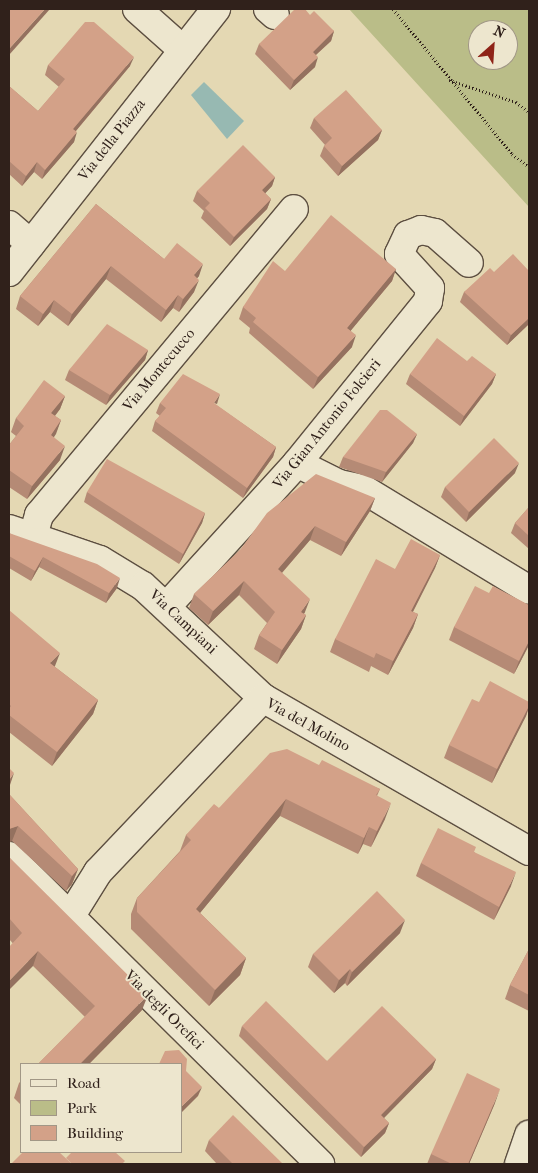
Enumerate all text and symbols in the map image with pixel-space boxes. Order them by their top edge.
north arrow [468,20,518,70]
text: N [491,22,508,42]
street label: Via della Piazza [74,95,150,185]
street label: Via Montecucco [119,325,199,415]
street label: Via Gian Antonio Folcieri [269,355,385,493]
street label: Via Campiani [145,586,221,658]
street label: Via del Molino [263,695,353,755]
street label: Via degli Orefici [121,967,207,1053]
legend [20,1063,182,1153]
text: Road [67,1074,100,1092]
text: Park [67,1099,97,1117]
text: Building [67,1124,123,1142]

